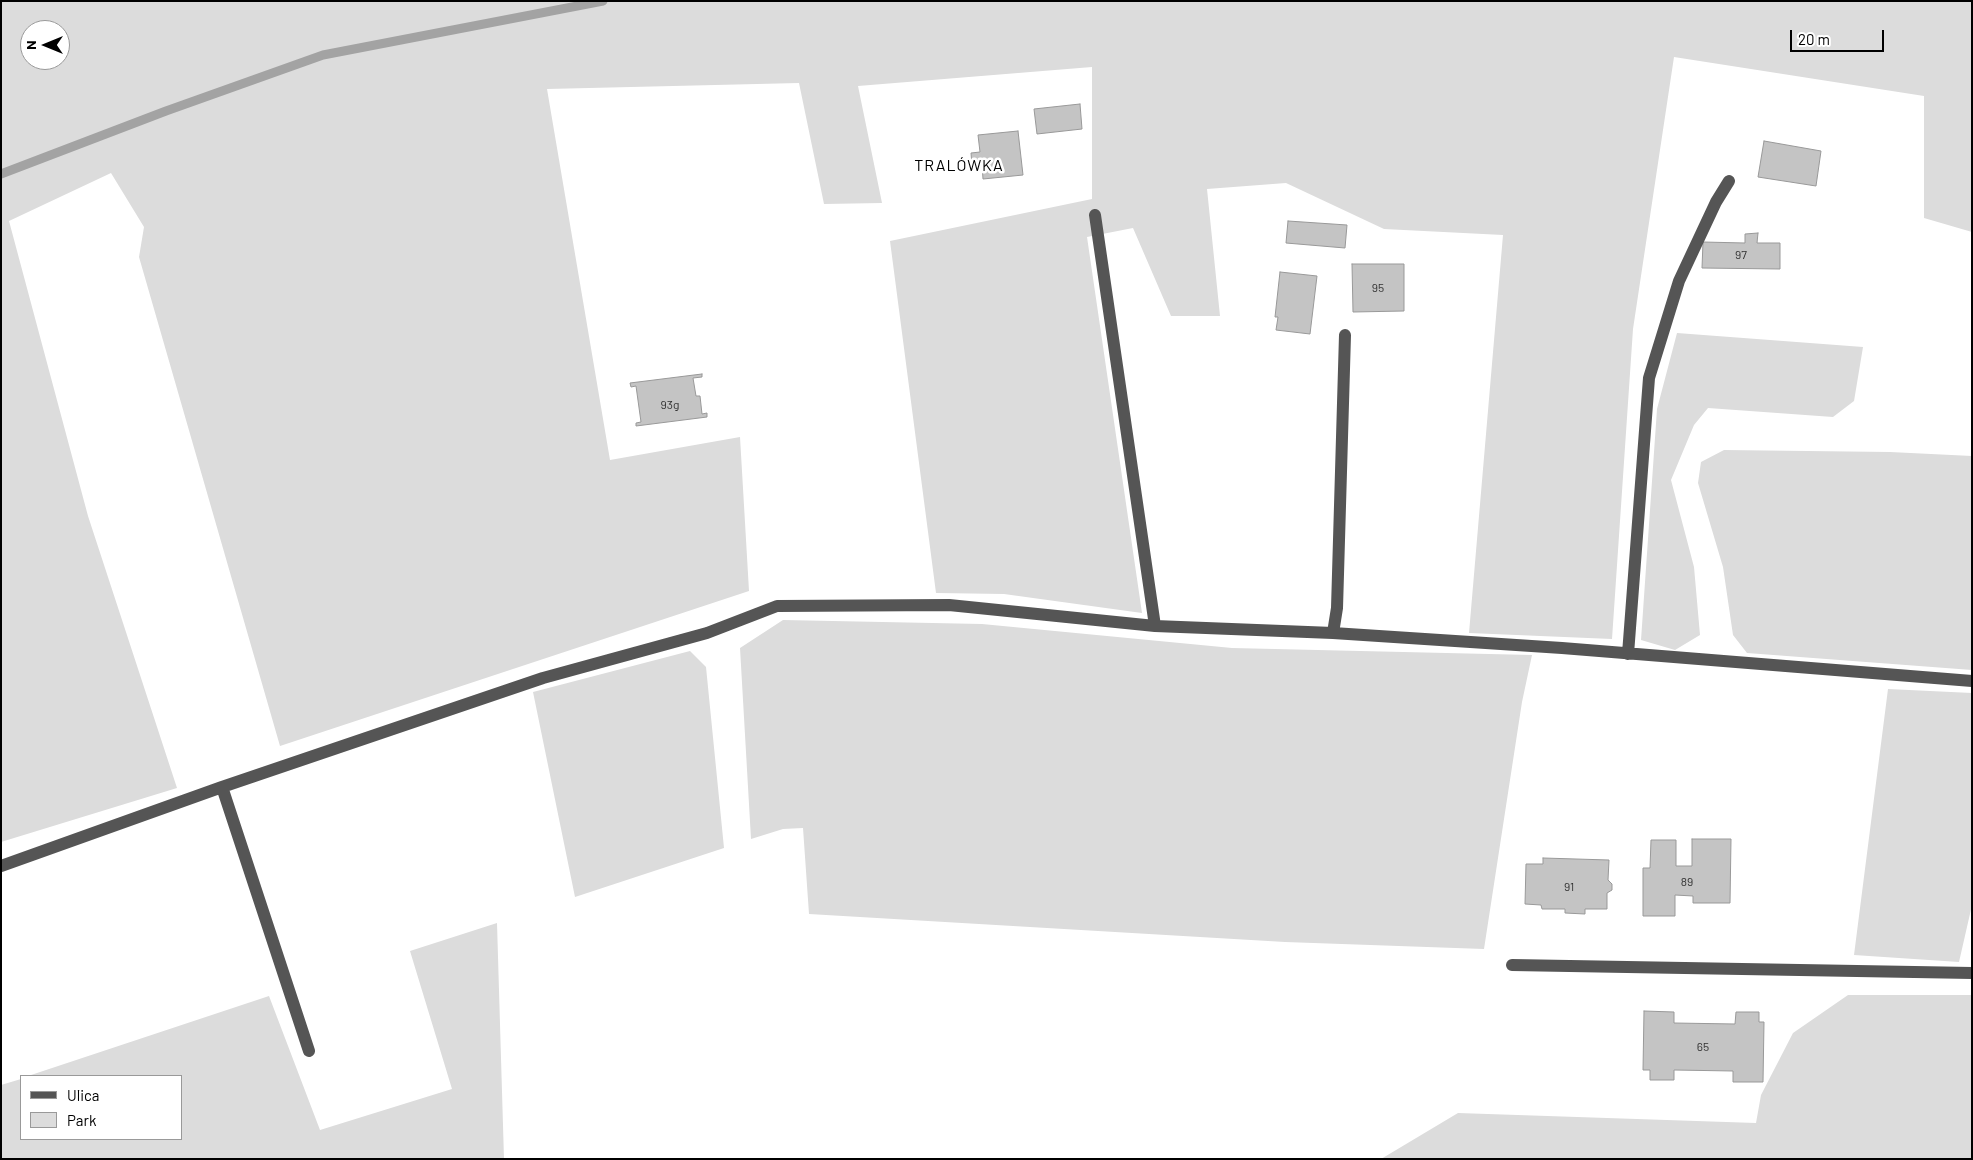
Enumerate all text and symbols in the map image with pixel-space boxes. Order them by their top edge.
north arrow [20,20,70,70]
scale bar [1793,20,1887,52]
text: 20 m [1798,30,1830,48]
text: N [22,40,39,50]
district label: TRALÓWKA [913,156,1005,176]
house number: 97 [1735,248,1747,262]
house number: 95 [1372,281,1384,295]
house number: 93g [661,398,679,412]
house number: 89 [1681,875,1693,889]
house number: 91 [1564,880,1574,894]
house number: 65 [1697,1040,1709,1054]
legend [20,1075,182,1140]
text: Ulica [67,1086,99,1104]
text: Park [67,1111,96,1129]

